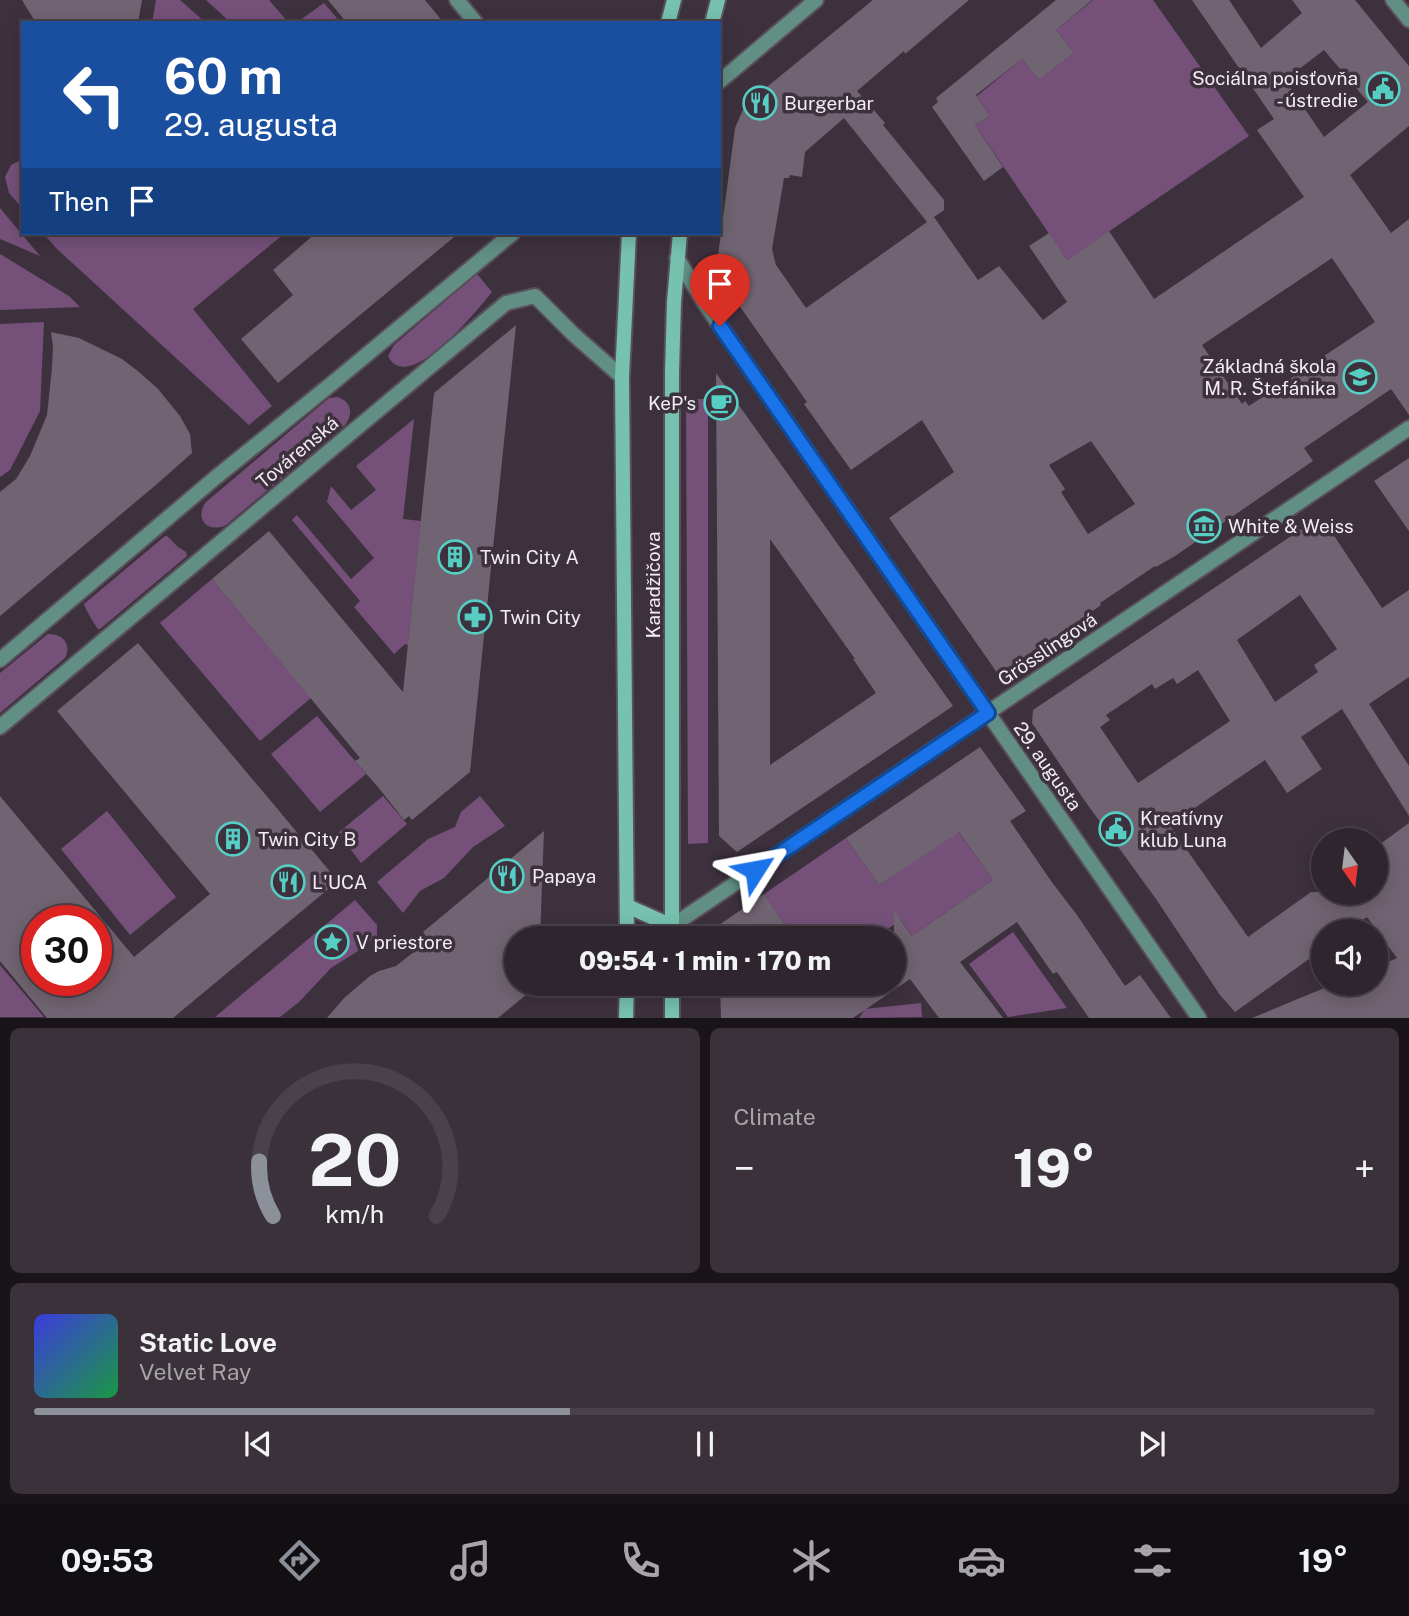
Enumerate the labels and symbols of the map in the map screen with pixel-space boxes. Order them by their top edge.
place label: Sociálna poisťovňa - ústredie [1192,67,1358,111]
public building icon: Sociálna poisťovňa - ústredie [1364,70,1402,108]
restaurant icon: Burgerbar [741,84,779,122]
place label: Burgerbar [784,92,874,114]
pin [690,254,750,326]
place label: Základná škola M. R. Štefánika [1202,355,1336,399]
school or university icon: Základná škola M. R. Štefánika [1341,358,1379,396]
cafe icon: KeP's [702,384,740,422]
place label: KeP's [648,392,696,414]
street label: Továrenská [252,411,342,493]
museum icon: White & Weiss [1185,507,1223,545]
place label: White & Weiss [1228,515,1354,537]
street label: Karadžičova [642,532,664,638]
building icon: Twin City A [436,538,474,576]
place label: Twin City A [480,546,579,568]
pharmacy icon: Twin City [456,598,494,636]
place label: Twin City [500,606,581,628]
street label: Grösslingová [993,608,1101,690]
street label: 29. augusta [1009,717,1087,815]
place label: Kreatívny klub Luna [1140,807,1227,851]
public building icon: Kreatívny klub Luna [1097,810,1135,848]
building icon: Twin City B [214,820,252,858]
place label: Twin City B [258,828,356,850]
north arrow [1311,828,1388,905]
position arrow [718,833,792,907]
restaurant icon: Papaya [488,857,526,895]
restaurant icon: L'UCA [269,863,307,901]
place label: Papaya [532,865,596,887]
place label: L'UCA [312,871,367,893]
speed limit sign: 30 [21,905,112,996]
place icon: V priestore [313,923,351,961]
place label: V priestore [356,931,453,953]

